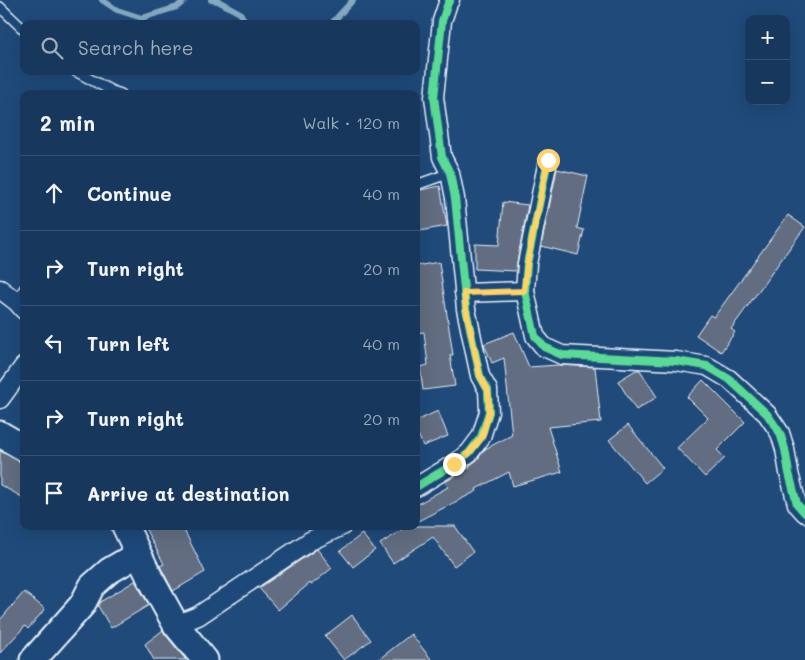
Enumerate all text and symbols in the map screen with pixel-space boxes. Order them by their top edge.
map controls [745,15,790,105]
button: + [745,15,790,60]
search box [20,20,420,75]
icon: search [38,34,66,62]
text: Search here [78,35,194,60]
button: − [745,60,790,105]
text: 2 min [40,109,95,136]
text: Walk · 120 m [302,112,400,133]
route start [537,149,560,172]
icon: ahead [40,179,68,207]
text: Continue [87,181,172,206]
text: 40 m [363,183,400,204]
icon: right [40,254,68,282]
text: Turn right [87,256,184,281]
text: 20 m [363,258,400,279]
icon: left [40,329,68,357]
text: Turn left [87,331,170,356]
text: 40 m [363,333,400,354]
icon: right [40,404,68,432]
text: Turn right [87,406,184,431]
text: 20 m [363,408,400,429]
route end [443,453,466,476]
icon: arrive [40,479,68,507]
text: Arrive at destination [87,481,290,506]

